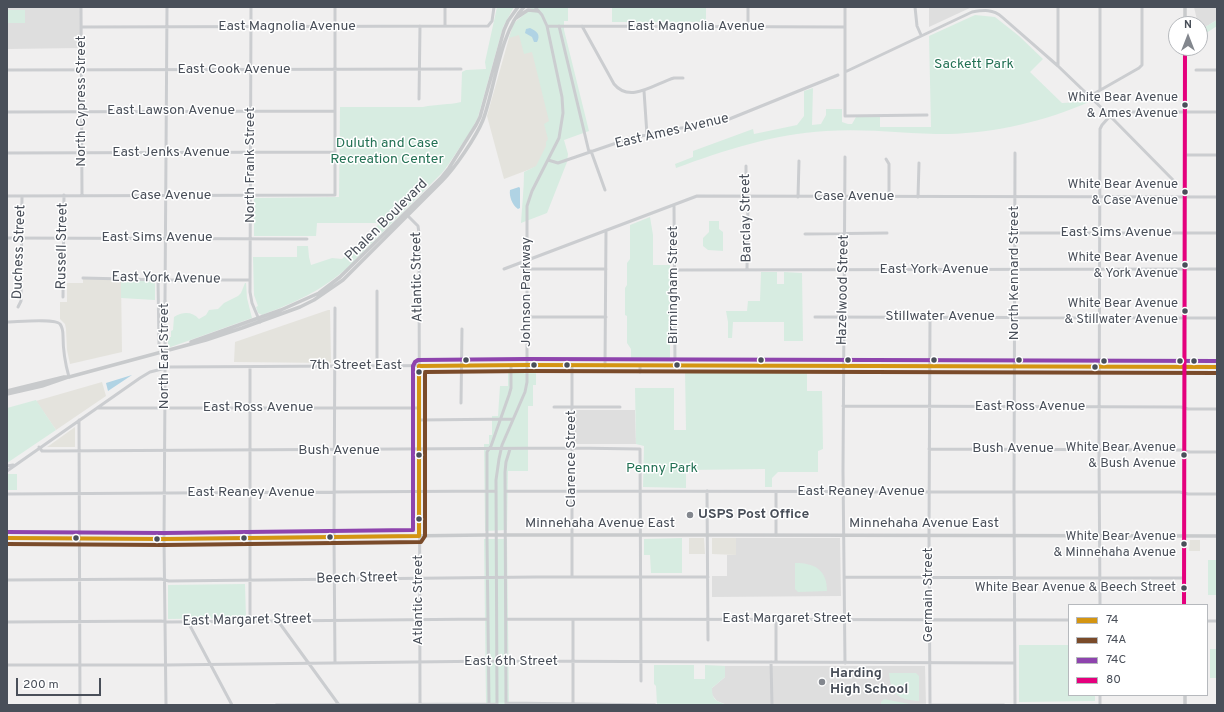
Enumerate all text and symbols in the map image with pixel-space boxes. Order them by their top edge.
north arrow [1168,16,1208,56]
text: N [1184,18,1192,32]
street label: East Magnolia Avenue [218,19,356,35]
street label: East Magnolia Avenue [627,19,765,35]
street label: North Cypress Street [74,35,90,167]
park label: Sackett Park [934,57,1014,73]
street label: East Cook Avenue [177,62,291,78]
place label: White Bear Avenue & Ames Avenue [1067,90,1178,121]
marker: White Bear Avenue & Ames Avenue [1180,100,1190,110]
street label: East Lawson Avenue [107,103,235,119]
street label: North Frank Street [243,107,259,223]
street label: East Ames Avenue [613,111,731,153]
park label: Duluth and Case Recreation Center [330,136,444,168]
street label: East Jenks Avenue [112,145,230,161]
street label: Barclay Street [738,173,756,263]
street label: Phalen Boulevard [342,176,432,266]
place label: White Bear Avenue & Case Avenue [1067,177,1178,208]
marker: White Bear Avenue & Case Avenue [1180,187,1190,197]
street label: Case Avenue [131,188,211,204]
street label: Case Avenue [814,189,894,205]
street label: Russell Street [54,203,72,289]
street label: Duchess Street [10,204,30,300]
street label: North Kennard Street [1007,206,1023,340]
street label: East Sims Avenue [1060,225,1172,241]
street label: Birmingham Street [666,226,682,344]
street label: East Sims Avenue [101,230,213,246]
street label: Atlantic Street [409,232,427,322]
street label: Hazelwood Street [835,235,853,345]
street label: Johnson Parkway [519,237,535,347]
place label: White Bear Avenue & York Avenue [1067,250,1178,281]
marker: White Bear Avenue & York Avenue [1180,260,1190,270]
street label: East York Avenue [880,262,988,278]
street label: East York Avenue [111,270,221,288]
place label: White Bear Avenue & Stillwater Avenue [1064,296,1178,327]
street label: North Earl Street [157,303,173,409]
marker: White Bear Avenue & Stillwater Avenue [1180,306,1190,316]
street label: Stillwater Avenue [885,309,995,325]
unlabelled marker [461,355,471,365]
unlabelled marker [756,355,766,365]
unlabelled marker [843,355,853,365]
unlabelled marker [929,355,939,365]
unlabelled marker [1014,355,1024,365]
unlabelled marker [1099,356,1109,366]
unlabelled marker [1175,356,1185,366]
unlabelled marker [1189,356,1199,366]
street label: 7th Street East [310,358,402,374]
unlabelled marker [529,360,539,370]
unlabelled marker [562,360,572,370]
unlabelled marker [672,360,682,370]
unlabelled marker [1090,362,1100,372]
unlabelled marker [414,367,424,377]
street label: East Ross Avenue [975,399,1085,415]
street label: East Ross Avenue [203,400,313,416]
street label: Clarence Street [564,410,580,508]
place label: White Bear Avenue & Bush Avenue [1065,440,1176,471]
street label: Bush Avenue [972,441,1054,457]
street label: Bush Avenue [298,443,380,459]
unlabelled marker [414,450,424,460]
marker: White Bear Avenue & Bush Avenue [1179,450,1189,460]
park label: Penny Park [626,461,698,477]
street label: East Reaney Avenue [797,484,925,500]
street label: East Reaney Avenue [187,485,315,501]
place label: USPS Post Office [698,507,809,523]
marker: USPS Post Office [685,510,695,520]
unlabelled marker [414,514,424,524]
street label: Minnehaha Avenue East [525,516,675,532]
street label: Minnehaha Avenue East [849,516,999,532]
place label: White Bear Avenue & Minnehaha Avenue [1053,529,1176,560]
unlabelled marker [325,532,335,542]
unlabelled marker [71,533,81,543]
unlabelled marker [239,533,249,543]
unlabelled marker [152,534,162,544]
marker: White Bear Avenue & Minnehaha Avenue [1179,539,1189,549]
street label: Germain Street [921,547,937,643]
street label: Atlantic Street [411,555,427,645]
street label: Beech Street [316,570,398,588]
place label: White Bear Avenue & Beech Street [975,580,1176,596]
marker: White Bear Avenue & Beech Street [1179,583,1189,593]
legend [1068,604,1208,696]
street label: East Margaret Street [182,611,312,631]
street label: East Margaret Street [722,611,852,627]
text: 74 [1106,612,1119,628]
text: 74A [1106,632,1126,648]
text: 74C [1106,652,1126,668]
street label: East 6th Street [464,654,558,670]
place label: Harding High School [830,666,908,698]
scale bar [18,670,103,696]
text: 80 [1106,672,1121,688]
text: 200 m [23,677,59,693]
marker: Harding High School [817,677,827,687]

